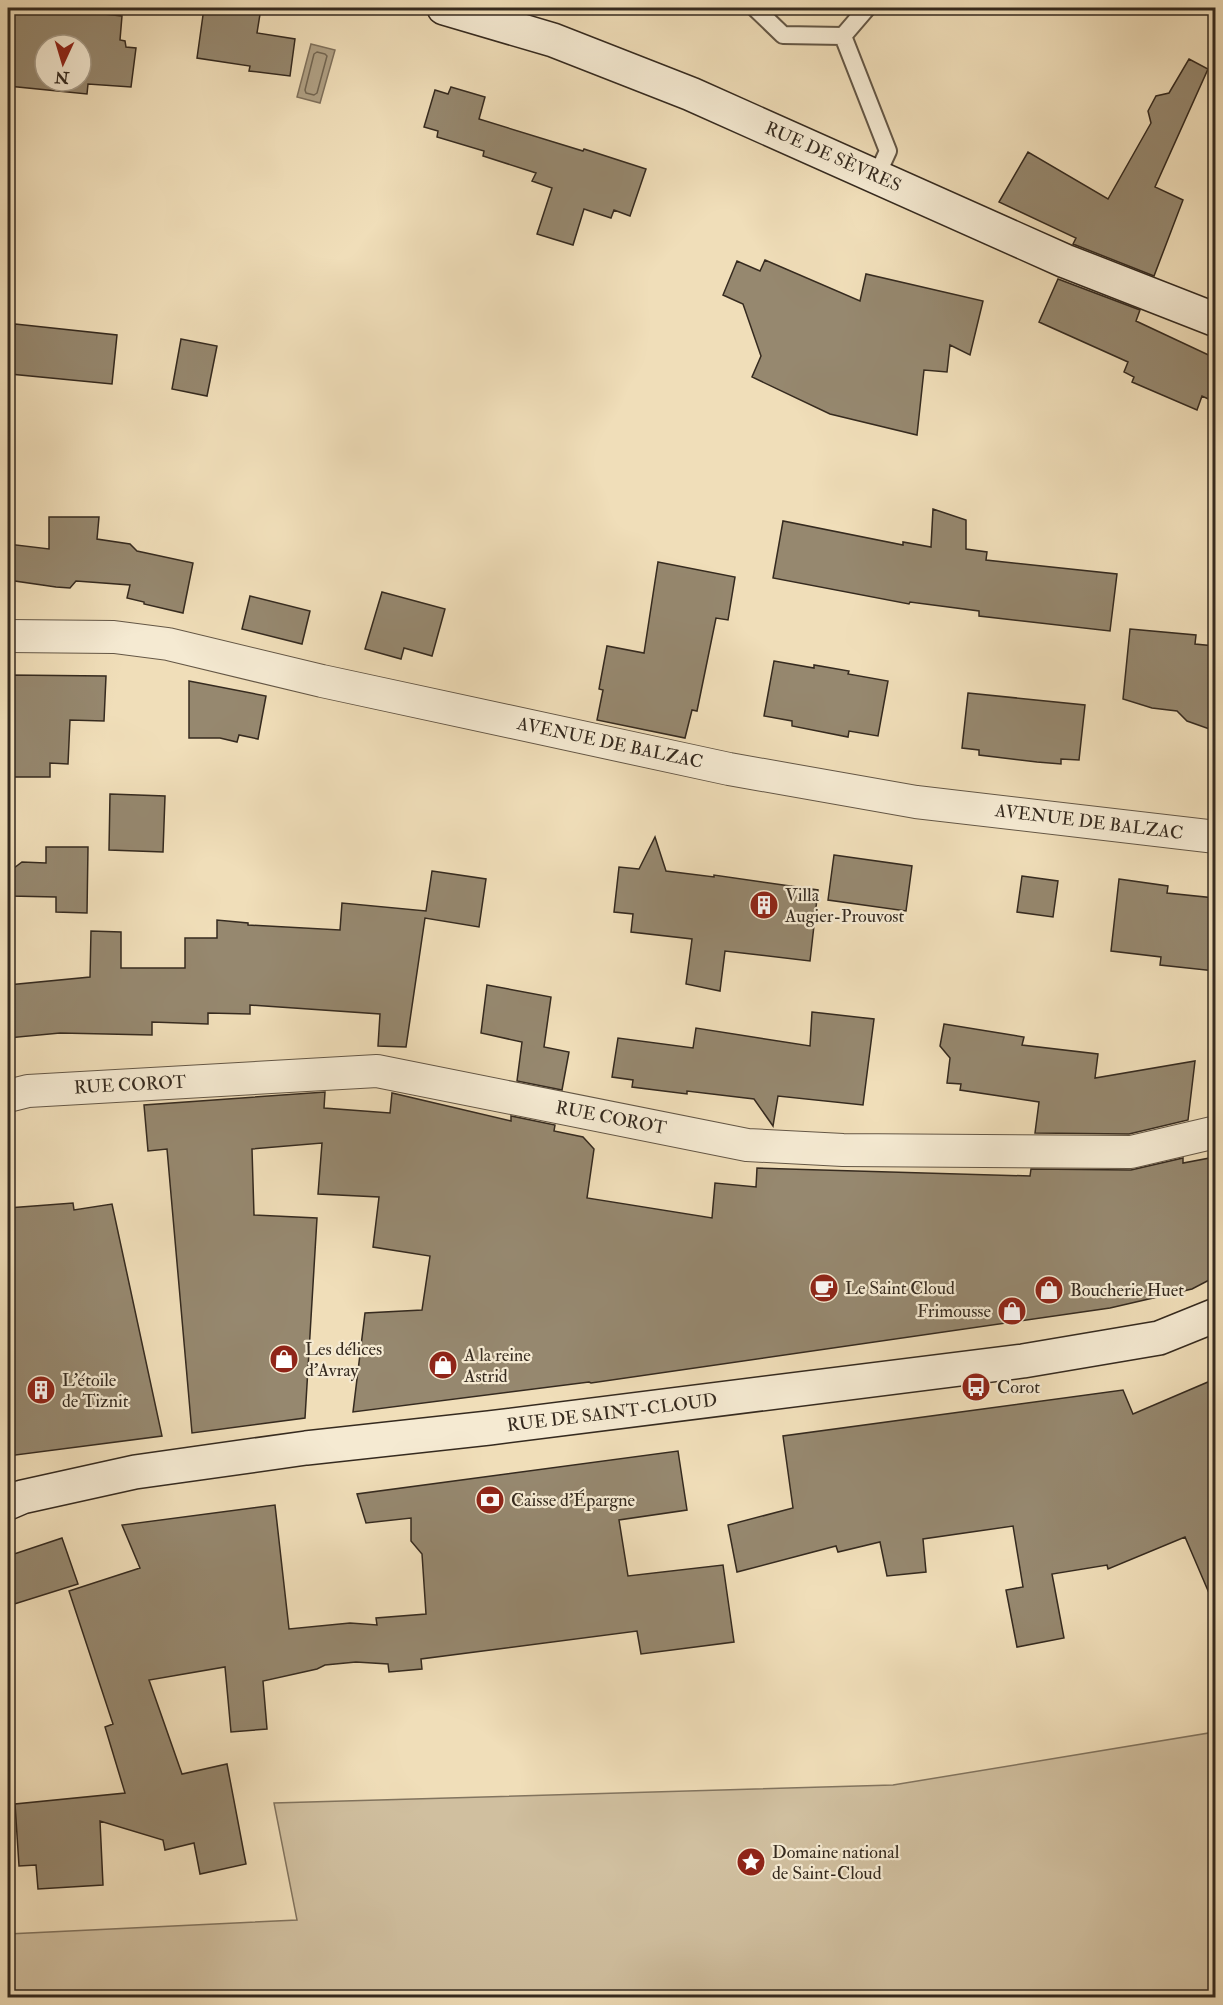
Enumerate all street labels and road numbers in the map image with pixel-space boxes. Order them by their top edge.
street label: RUE DE SÈVRES [761,117,905,197]
street label: AVENUE DE BALZAC [514,712,705,774]
street label: AVENUE DE BALZAC [993,799,1184,845]
street label: RUE COROT [73,1071,187,1099]
street label: RUE COROT [554,1096,669,1140]
street label: RUE DE SAINT-CLOUD [505,1389,719,1437]

